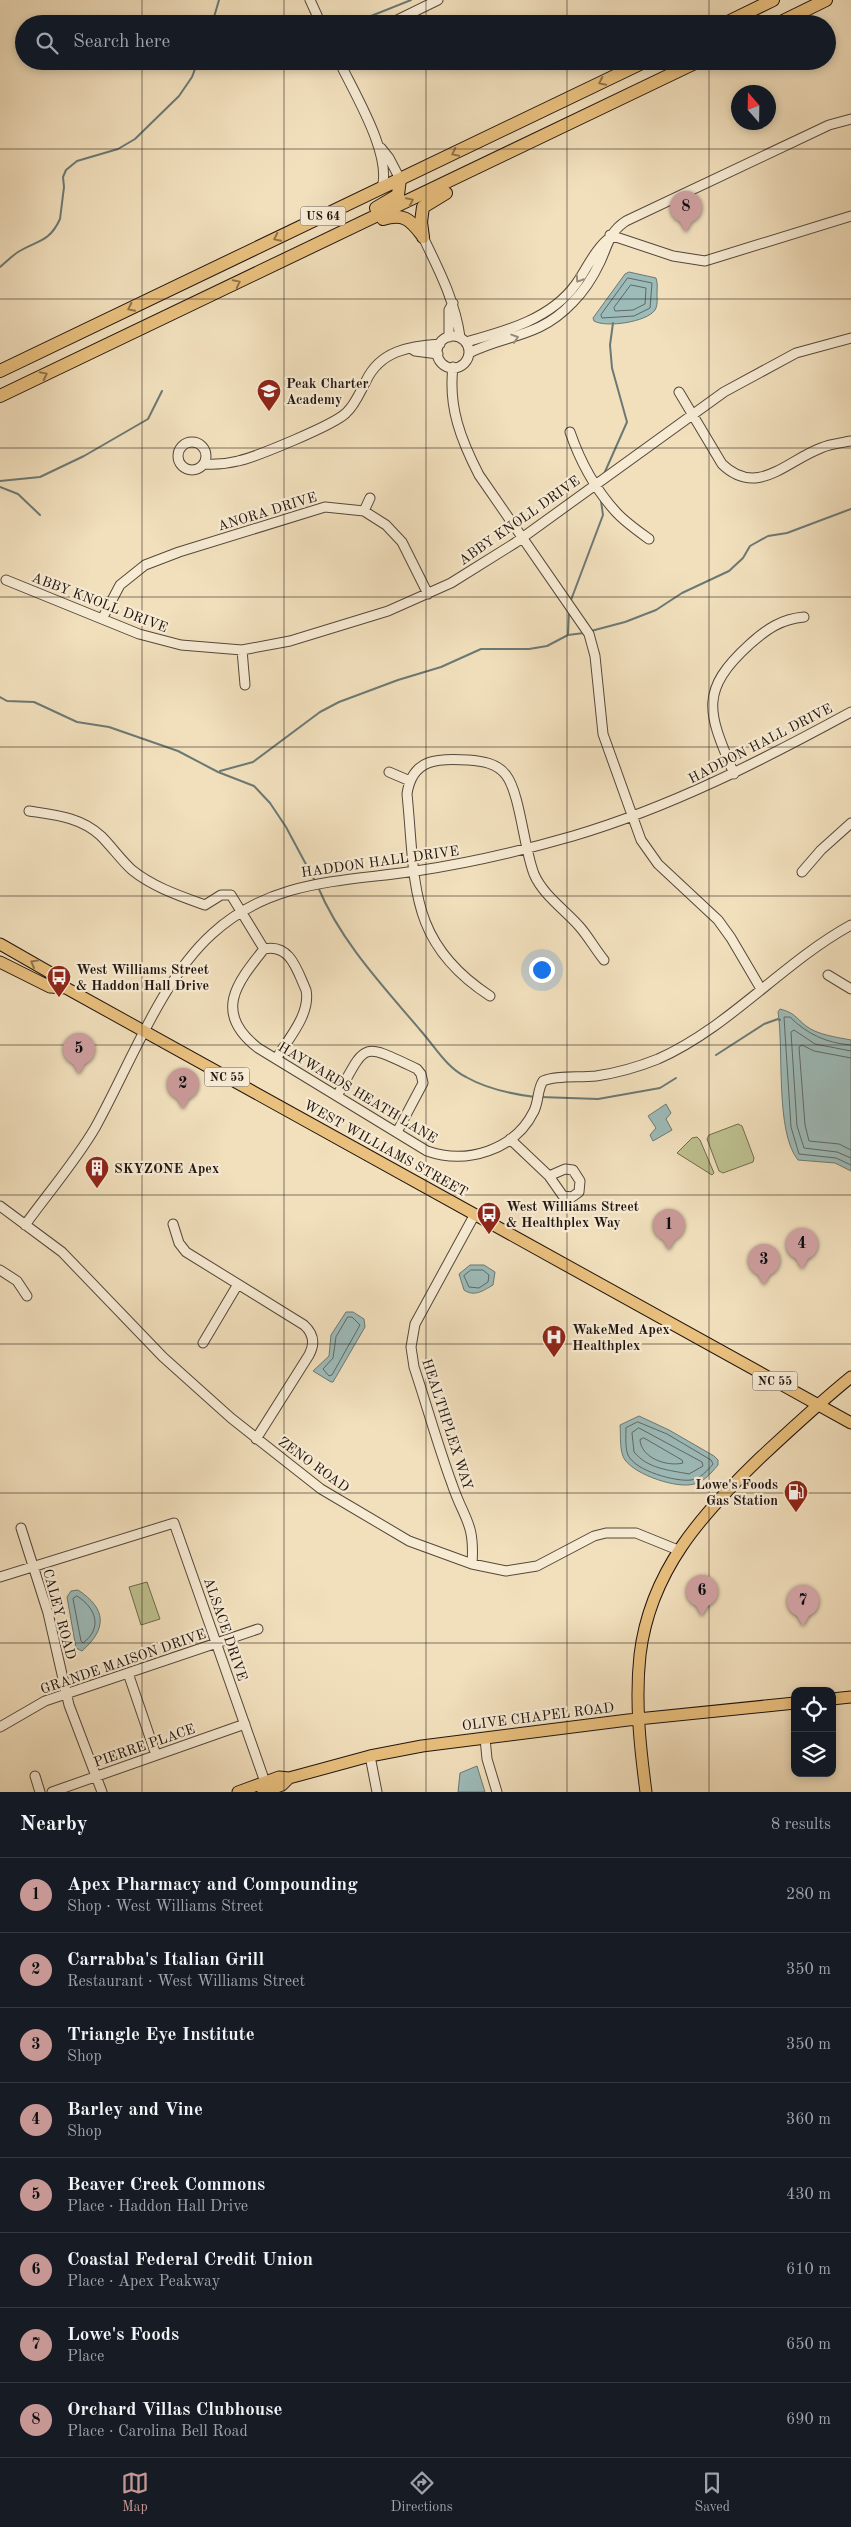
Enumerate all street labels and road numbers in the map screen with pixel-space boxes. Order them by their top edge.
road number: US 64 [300,207,346,226]
street label: ABBY KNOLL DRIVE [456,474,583,568]
street label: ANORA DRIVE [216,490,319,534]
street label: ABBY KNOLL DRIVE [30,571,170,635]
street label: HADDON HALL DRIVE [686,701,835,786]
street label: HADDON HALL DRIVE [300,844,460,880]
street label: HAYWARDS HEATH LANE [275,1040,440,1146]
road number: NC 55 [204,1068,250,1086]
street label: WEST WILLIAMS STREET [301,1098,470,1200]
street label: HEALTHPLEX WAY [419,1357,475,1492]
road number: NC 55 [752,1372,798,1390]
street label: ZENO ROAD [275,1434,352,1495]
street label: CALEY ROAD [40,1567,78,1661]
street label: ALSACE DRIVE [201,1576,249,1683]
street label: GRANDE MAISON DRIVE [39,1627,208,1697]
street label: OLIVE CHAPEL ROAD [461,1701,615,1733]
street label: PIERRE PLACE [92,1722,197,1770]

